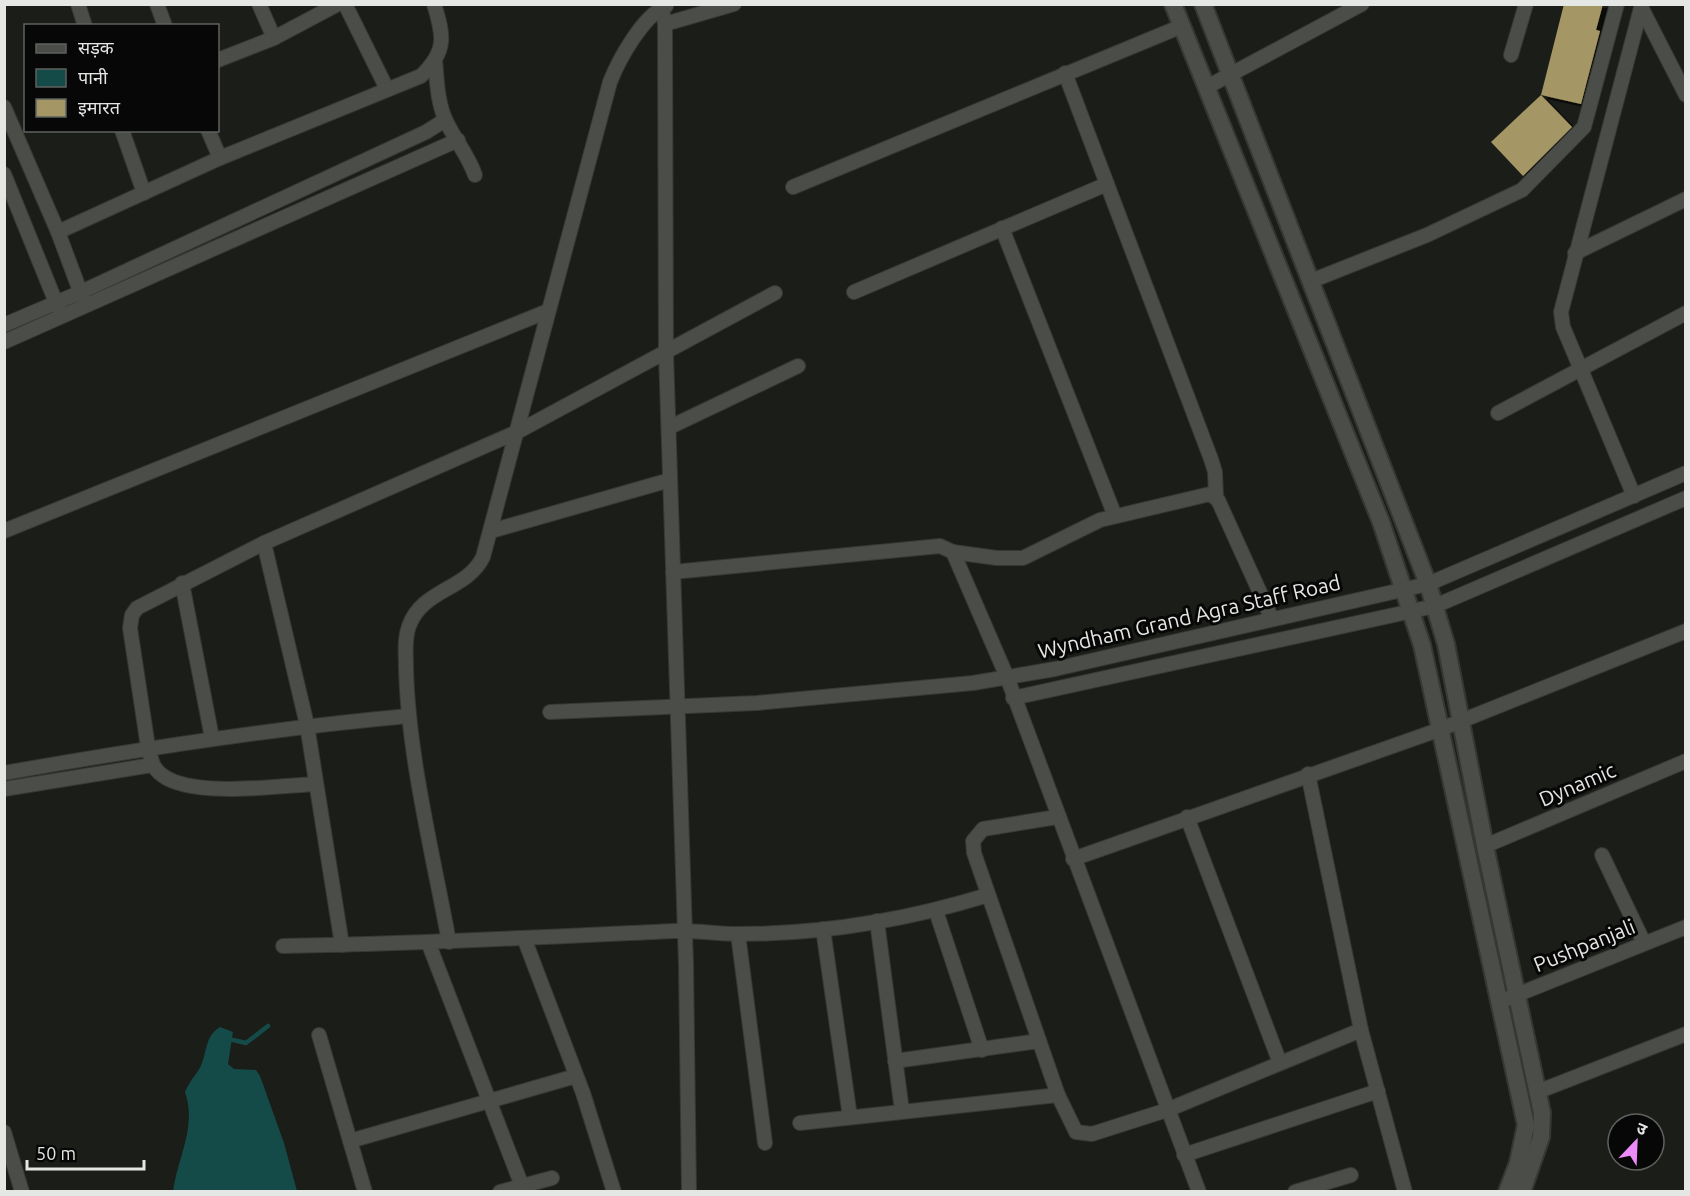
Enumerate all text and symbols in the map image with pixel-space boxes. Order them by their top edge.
legend [24,24,219,132]
text: सड़क [78,37,115,58]
text: पानी [78,67,108,87]
text: इमारत [78,97,121,117]
street label: Wyndham Grand Agra Staff Road [1035,569,1343,663]
street label: Dynamic [1535,757,1619,811]
street label: Pushpanjali [1530,914,1638,976]
north arrow [1606,1112,1666,1172]
text: उ [1634,1118,1650,1139]
scale bar [27,1133,144,1171]
text: 50 m [36,1143,76,1163]

